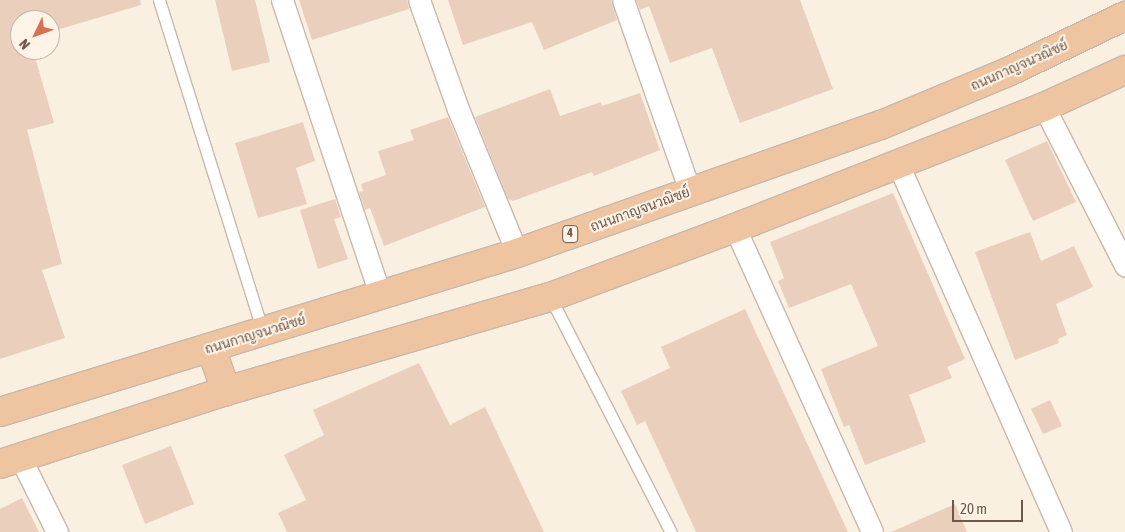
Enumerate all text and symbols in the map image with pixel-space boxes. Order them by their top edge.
north arrow [10,10,60,60]
text: N [16,36,33,53]
street label: ถนนกาญจนวณิชย์ [968,36,1070,94]
street label: ถนนกาญจนวณิชย์ [588,183,692,235]
road number: 4 [561,224,579,243]
street label: ถนนกาญจนวณิชย์ [203,311,307,357]
scale bar [955,490,1026,522]
text: 20 m [960,500,987,517]

